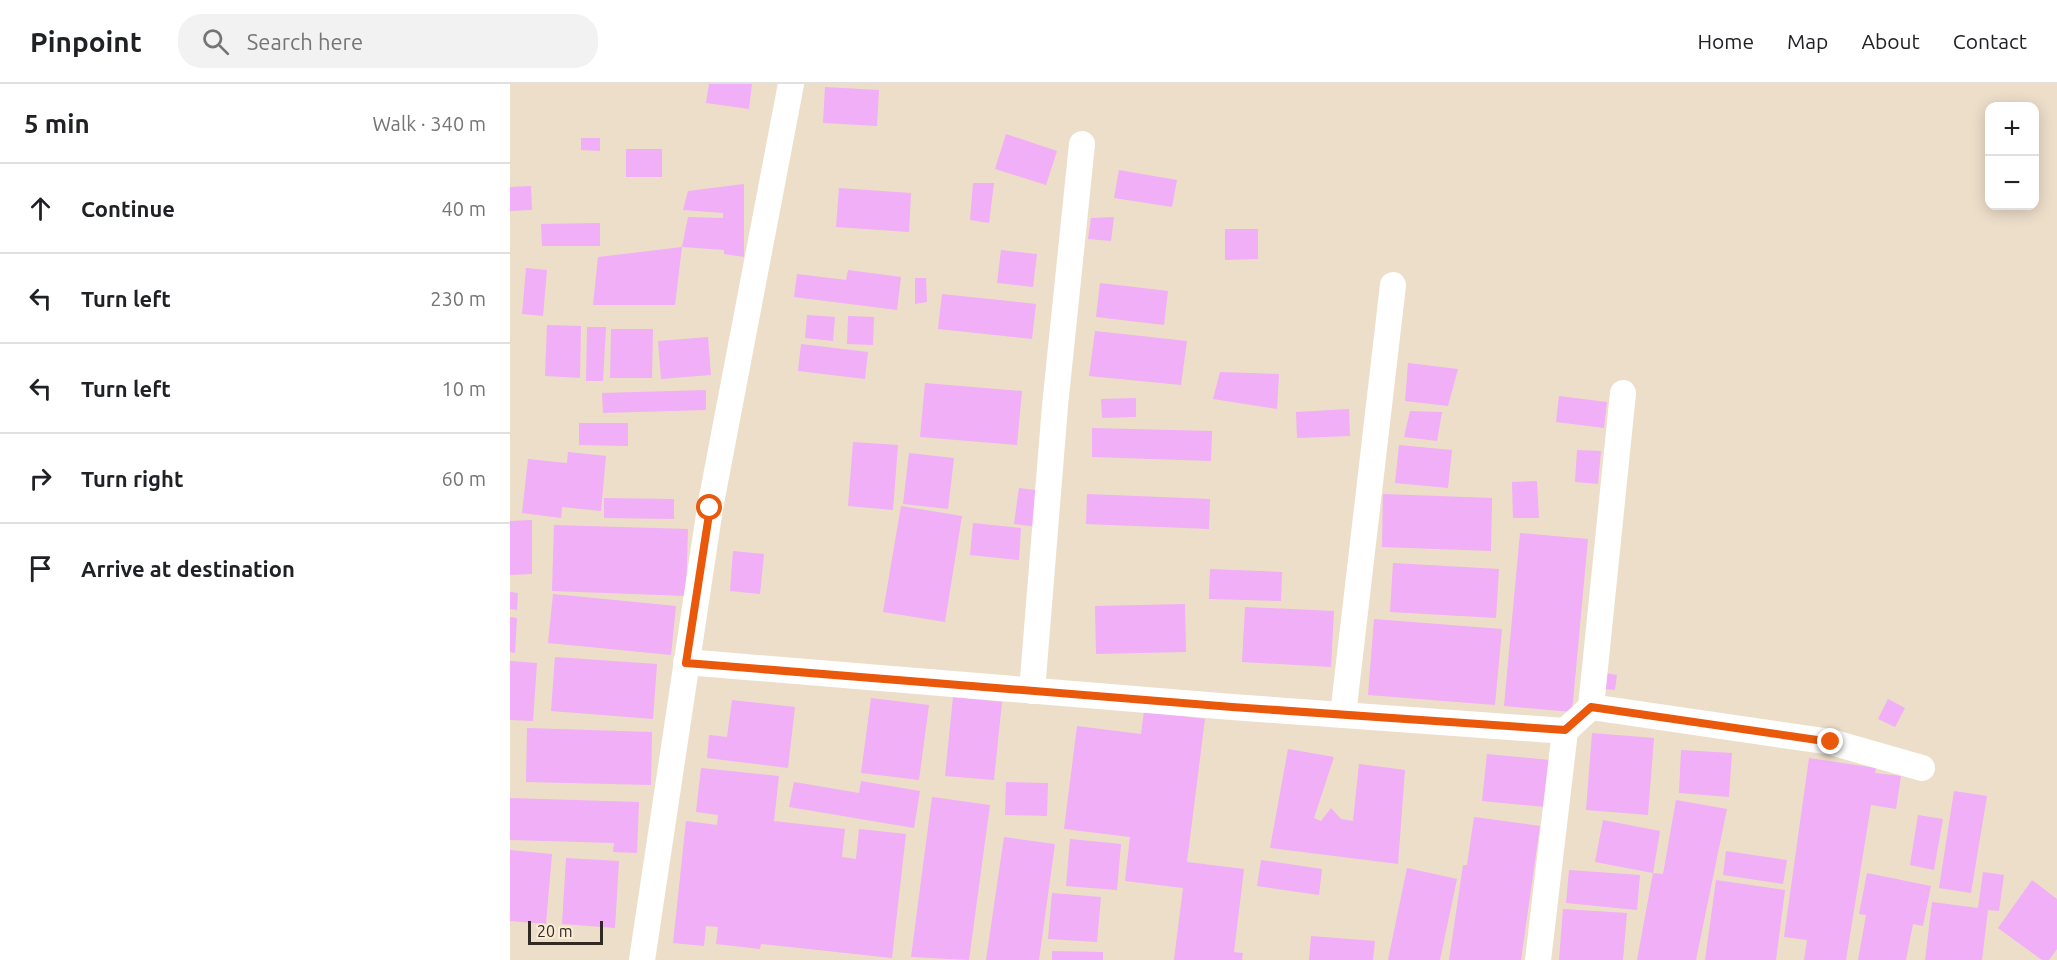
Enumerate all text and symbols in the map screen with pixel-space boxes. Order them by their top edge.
search box [178,14,598,68]
icon: search [199,25,232,58]
text: Pinpoint [30,26,142,57]
text: Search here [247,29,363,54]
text: Home [1697,29,1754,53]
text: Map [1787,29,1828,53]
text: About [1861,29,1920,53]
text: Contact [1953,29,2027,53]
map controls [1985,102,2039,210]
button: + [1985,102,2039,156]
text: 5 min [24,109,90,138]
text: Walk · 340 m [373,112,486,135]
button: − [1985,156,2039,210]
icon: ahead [24,192,57,225]
text: Continue [81,196,175,221]
text: 40 m [442,197,486,220]
icon: left [24,282,57,315]
text: Turn left [81,286,171,311]
text: 230 m [430,287,486,310]
icon: left [24,372,57,405]
text: Turn left [81,376,171,401]
text: 10 m [442,377,486,400]
icon: right [24,462,57,495]
text: Turn right [81,466,183,491]
text: 60 m [442,467,486,490]
route start [696,494,722,520]
icon: arrive [24,552,57,585]
text: Arrive at destination [81,556,295,581]
route end [1817,728,1843,754]
scale bar [528,918,603,946]
text: 20 m [537,922,573,940]

